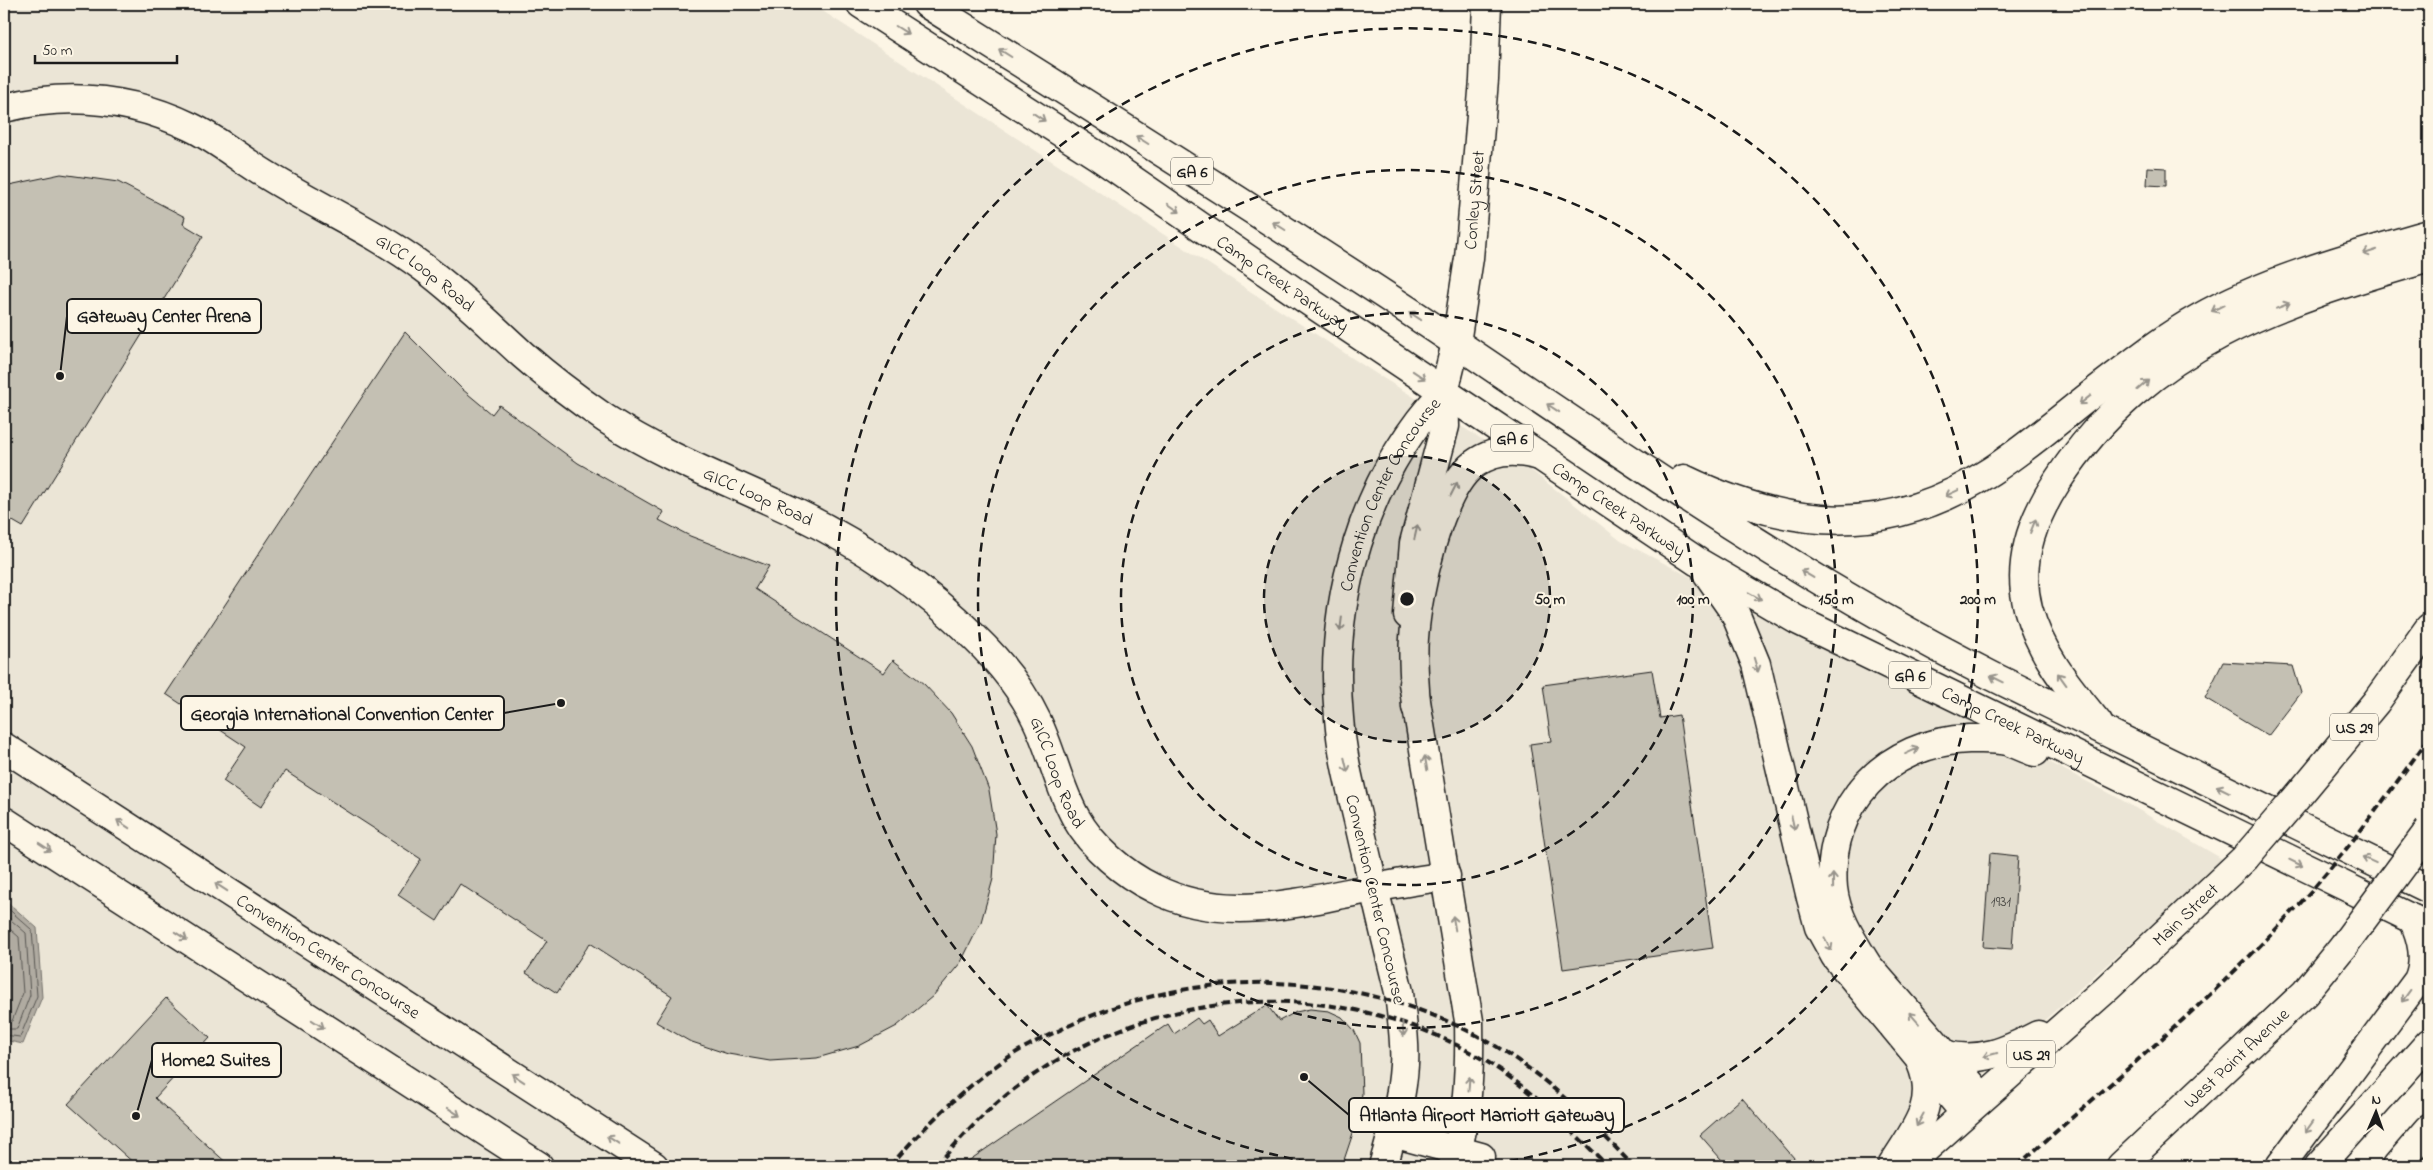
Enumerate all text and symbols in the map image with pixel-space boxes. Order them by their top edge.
one-way arrow [895,25,909,35]
scale bar [35,32,178,64]
text: 50 m [42,40,73,62]
one-way arrow [998,47,1012,57]
one-way arrow [1032,112,1046,122]
one-way arrow [1135,134,1149,145]
street label: Conley Street [1459,150,1493,251]
road number: GA 6 [1171,158,1213,185]
one-way arrow [1167,203,1181,213]
one-way arrow [1273,221,1287,231]
street label: GICC Loop Road [370,228,479,319]
street label: Camp Creek Parkway [1210,230,1354,340]
one-way arrow [2363,248,2379,258]
callout: Gateway Center Arena [67,299,261,333]
one-way arrow [2275,301,2290,310]
text: Gateway Center Arena [77,304,251,333]
one-way arrow [2211,304,2226,313]
one-way arrow [1408,310,1422,321]
one-way arrow [1412,370,1426,380]
one-way arrow [2136,380,2149,391]
street label: Convention Center Concourse [1335,392,1449,594]
one-way arrow [2078,394,2091,405]
one-way arrow [1546,403,1560,413]
road number: GA 6 [1491,424,1533,452]
street label: Camp Creek Parkway [1546,457,1690,565]
street label: GICC Loop Road [698,461,817,534]
one-way arrow [1449,482,1459,497]
one-way arrow [1945,488,1960,498]
one-way arrow [2029,519,2038,534]
one-way arrow [1412,525,1421,541]
one-way arrow [1801,569,1815,579]
text: 50 m [1535,589,1566,611]
text: 100 m [1676,589,1710,611]
text: 150 m [1818,589,1854,611]
text: 200 m [1959,589,1996,611]
centre of rings [1398,590,1416,608]
one-way arrow [1747,592,1762,602]
one-way arrow [1336,616,1346,632]
one-way arrow [1751,656,1761,672]
road number: GA 6 [1889,662,1931,688]
one-way arrow [2057,672,2067,686]
one-way arrow [1990,673,2005,683]
street label: Camp Creek Parkway [1936,681,2088,773]
callout: Georgia International Convention Center [181,696,504,730]
text: Georgia International Convention Center [190,702,495,731]
street label: GICC Loop Road [1022,713,1090,834]
road number: US 29 [2330,714,2378,740]
one-way arrow [1905,746,1920,756]
one-way arrow [1421,755,1430,771]
one-way arrow [1342,757,1351,773]
one-way arrow [2216,784,2231,793]
street label: Convention Center Concourse [1337,792,1411,1008]
one-way arrow [1789,814,1798,830]
one-way arrow [116,818,130,828]
one-way arrow [37,843,51,853]
one-way arrow [2362,855,2377,865]
one-way arrow [2288,858,2303,868]
one-way arrow [1829,873,1838,889]
street label: Main Street [2148,878,2226,954]
one-way arrow [214,881,228,891]
street label: Convention Center Concourse [230,889,425,1027]
house number: 1931 [1991,891,2011,913]
one-way arrow [1448,915,1458,931]
one-way arrow [174,931,188,941]
one-way arrow [1823,936,1833,951]
one-way arrow [2400,989,2411,1003]
street label: West Point Avenue [2179,1002,2297,1116]
one-way arrow [1908,1012,1920,1025]
one-way arrow [310,1019,324,1029]
one-way arrow [1398,1021,1407,1037]
road number: US 29 [2007,1040,2055,1068]
callout: Home2 Suites [152,1043,281,1077]
text: Home2 Suites [161,1048,271,1075]
one-way arrow [1982,1051,1998,1061]
one-way arrow [511,1073,525,1083]
one-way arrow [1464,1077,1473,1093]
north arrow [2350,1088,2400,1138]
text: N [2371,1090,2381,1111]
callout: Atlanta Airport Marriott Gateway [1349,1098,1624,1132]
text: Atlanta Airport Marriott Gateway [1359,1103,1615,1132]
one-way arrow [447,1107,461,1117]
one-way arrow [1914,1112,1924,1127]
one-way arrow [2304,1120,2314,1134]
one-way arrow [606,1135,620,1145]

